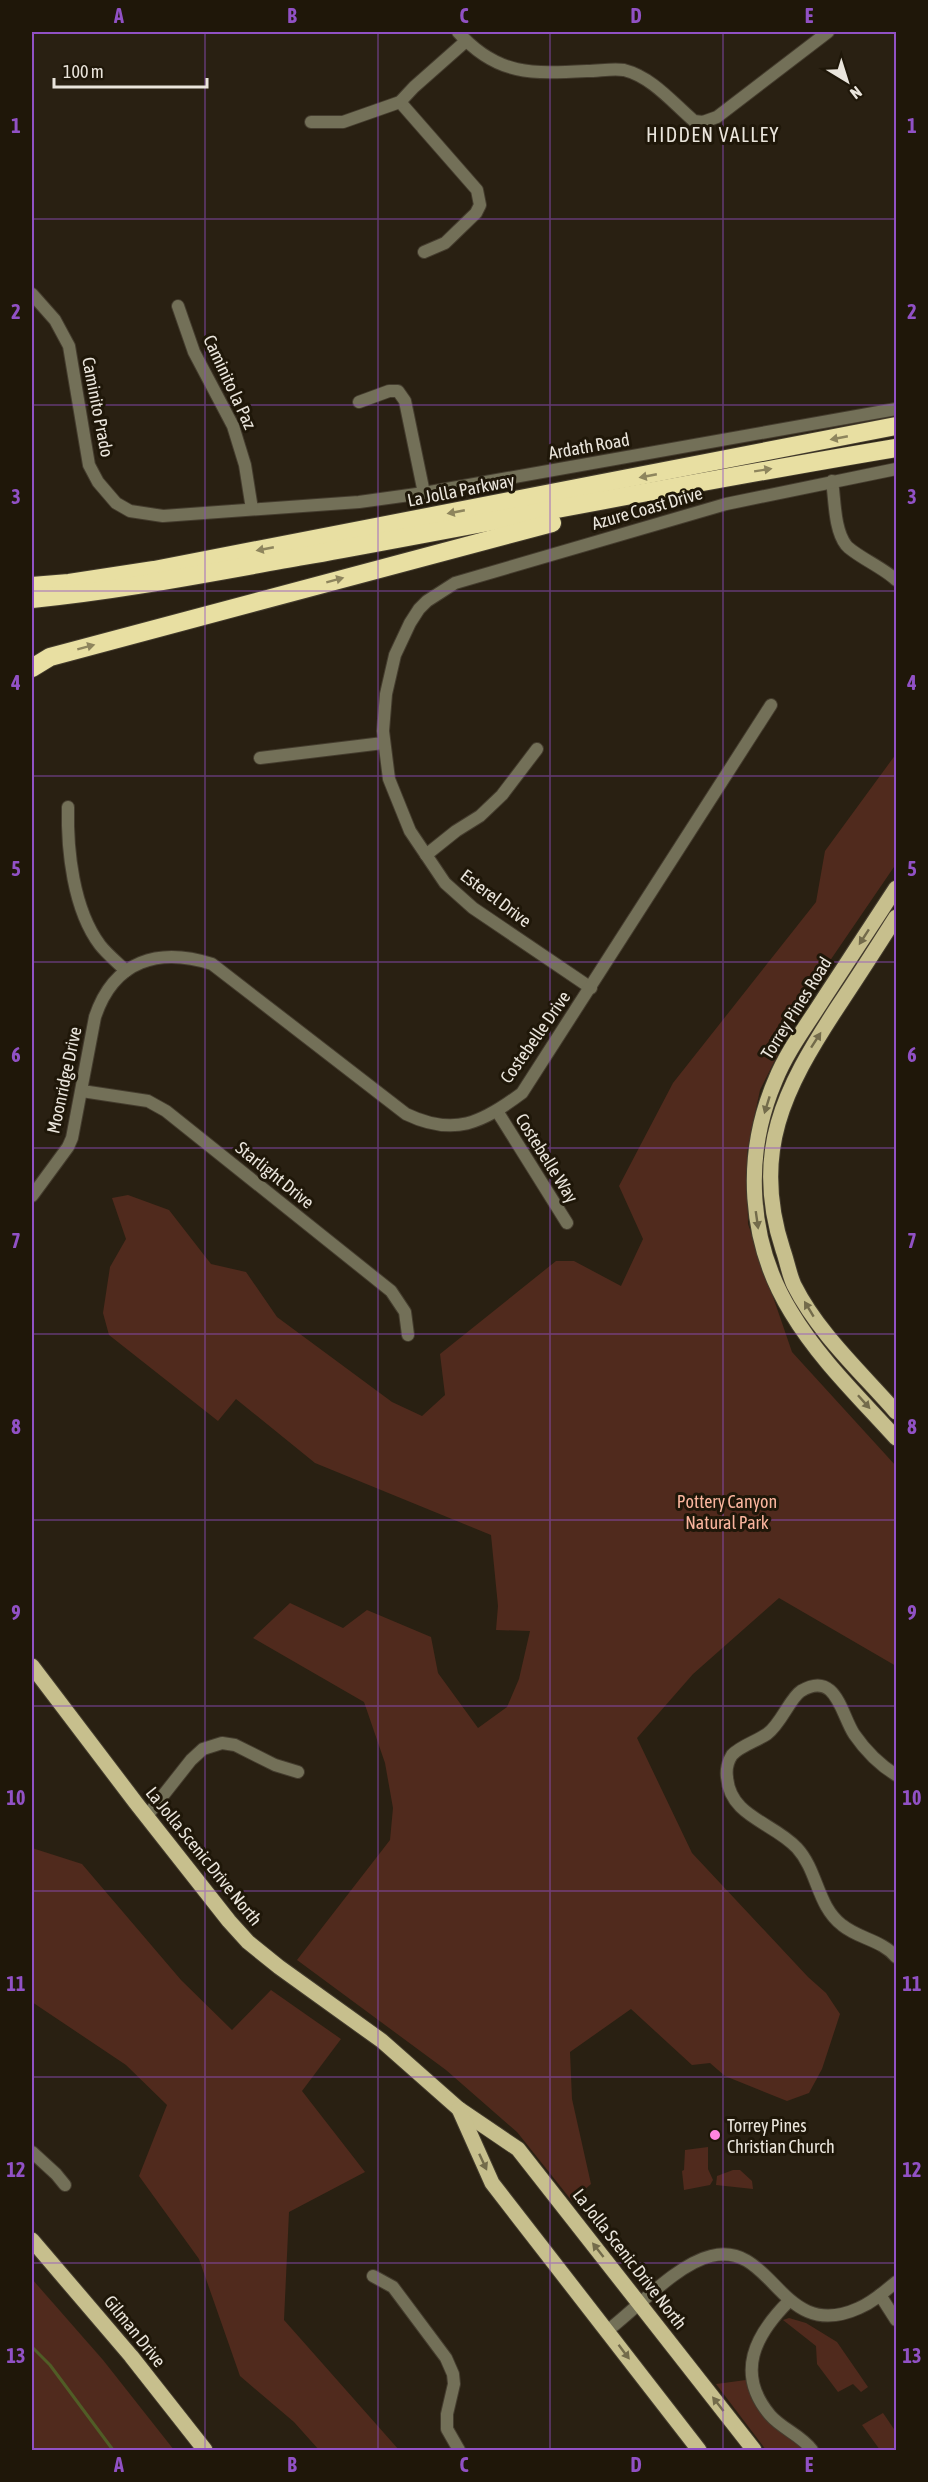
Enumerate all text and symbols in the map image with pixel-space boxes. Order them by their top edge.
text: A [113,4,124,27]
text: B [287,4,297,27]
text: C [460,4,469,27]
text: D [630,4,642,27]
text: E [805,4,814,27]
scale bar [54,51,207,89]
north arrow [817,51,877,111]
text: 100 m [63,61,104,82]
text: N [847,83,866,103]
text: 1 [11,114,21,137]
text: 1 [907,114,917,137]
district label: HIDDEN VALLEY [646,123,780,146]
text: 2 [11,300,21,323]
text: 2 [907,300,917,323]
street label: Caminito la Paz [199,332,261,433]
street label: Caminito Prado [78,355,118,459]
street label: Ardath Road [547,429,631,463]
one-way arrow [829,434,848,443]
one-way arrow [754,465,773,474]
street label: La Jolla Parkway [406,469,516,511]
one-way arrow [638,472,657,481]
street label: Azure Coast Drive [589,482,705,534]
text: 3 [11,485,21,508]
text: 3 [907,485,917,508]
one-way arrow [447,508,466,517]
one-way arrow [255,545,274,554]
one-way arrow [326,575,344,584]
one-way arrow [77,642,95,652]
text: 4 [10,671,21,694]
text: 4 [906,671,917,694]
text: 5 [11,857,21,880]
text: 5 [907,857,917,880]
street label: Esterel Drive [457,865,535,931]
one-way arrow [859,928,870,945]
street label: Torrey Pines Road [756,953,836,1063]
street label: Costebelle Drive [496,987,574,1087]
street label: Moonridge Drive [42,1025,86,1135]
one-way arrow [810,1032,822,1048]
text: 6 [11,1043,21,1066]
text: 6 [907,1043,917,1066]
one-way arrow [762,1096,771,1114]
street label: Costebelle Way [511,1110,583,1206]
street label: Starlight Drive [232,1137,318,1213]
one-way arrow [752,1210,761,1229]
text: 7 [11,1229,21,1252]
text: 7 [907,1229,917,1252]
one-way arrow [804,1301,815,1317]
one-way arrow [857,1394,870,1409]
text: 8 [11,1415,21,1438]
text: 8 [907,1415,917,1438]
park label: Pottery Canyon Natural Park [677,1491,777,1533]
text: 9 [11,1601,21,1624]
text: 9 [907,1601,917,1624]
street label: La Jolla Scenic Drive North [142,1782,266,1930]
text: 10 [7,1786,25,1809]
text: 10 [903,1786,921,1809]
text: 11 [7,1972,25,1995]
text: 11 [903,1972,921,1995]
place label: Torrey Pines Christian Church [727,2115,835,2157]
marker: Torrey Pines Christian Church [708,2128,722,2142]
one-way arrow [478,2154,488,2172]
text: 12 [7,2158,25,2181]
text: 12 [903,2158,921,2181]
street label: La Jolla Scenic Drive North [569,2185,691,2333]
one-way arrow [593,2243,605,2258]
street label: Gilman Drive [100,2291,170,2371]
text: 13 [7,2344,25,2367]
text: 13 [903,2344,921,2367]
one-way arrow [617,2345,629,2360]
one-way arrow [713,2397,725,2412]
text: A [113,2453,124,2476]
text: B [287,2453,297,2476]
text: C [460,2453,469,2476]
text: D [630,2453,642,2476]
text: E [805,2453,814,2476]

